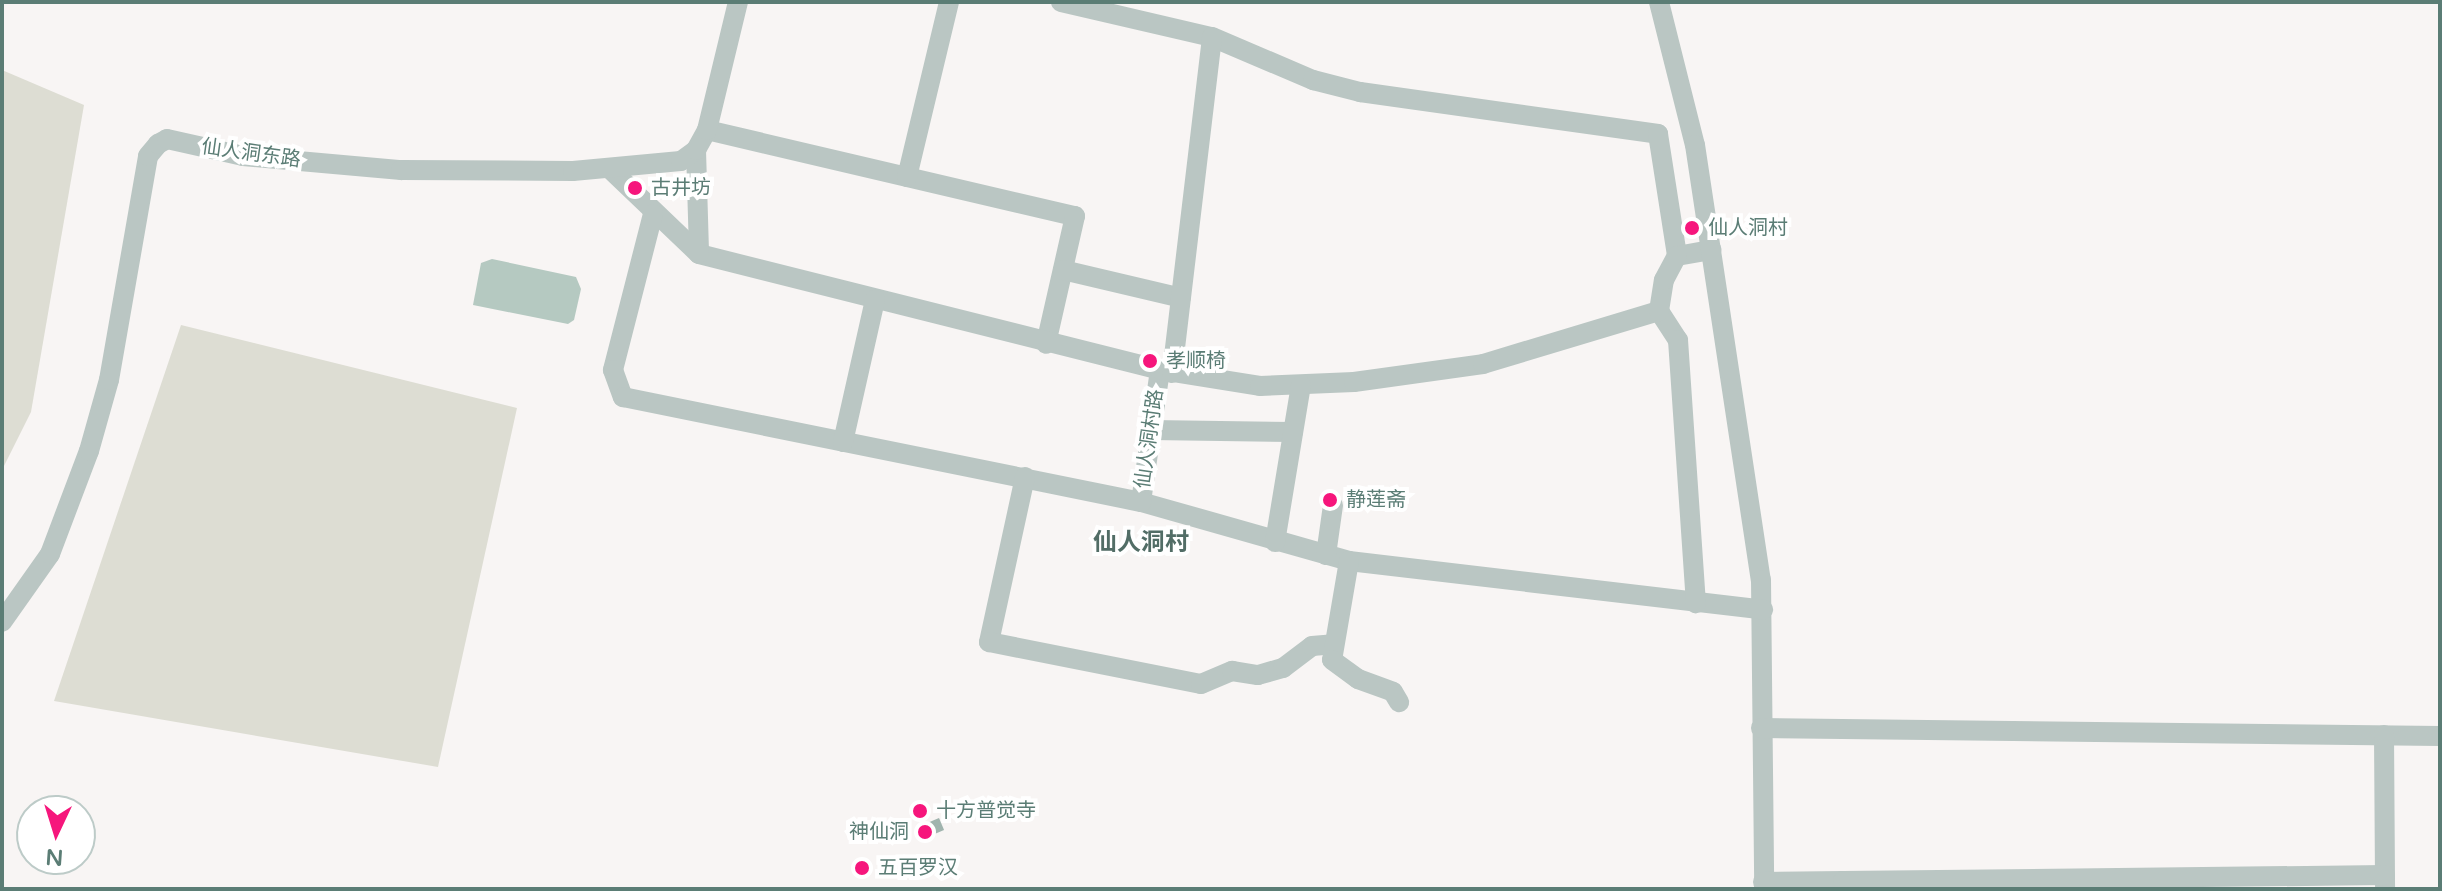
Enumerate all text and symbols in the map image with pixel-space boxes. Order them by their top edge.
street label: 仙人洞东路 [200,135,302,173]
place label: 古井坊 [651,176,711,200]
marker: 古井坊 [626,179,644,197]
place label: 仙人洞村 [1708,216,1788,240]
marker: 仙人洞村 [1683,219,1701,237]
place label: 孝顺椅 [1166,349,1226,373]
marker: 孝顺椅 [1141,352,1159,370]
street label: 仙人洞村路 [1131,388,1169,490]
place label: 静莲斋 [1346,488,1406,512]
marker: 静莲斋 [1321,491,1339,509]
district label: 仙人洞村 [1093,529,1189,557]
north arrow [16,795,96,875]
place label: 十方普觉寺 [936,799,1036,823]
marker: 十方普觉寺 [911,802,929,820]
place label: 神仙洞 [849,820,909,844]
marker: 神仙洞 [916,823,934,841]
text: N [45,843,64,871]
place label: 五百罗汉 [878,856,958,880]
marker: 五百罗汉 [853,859,871,877]

